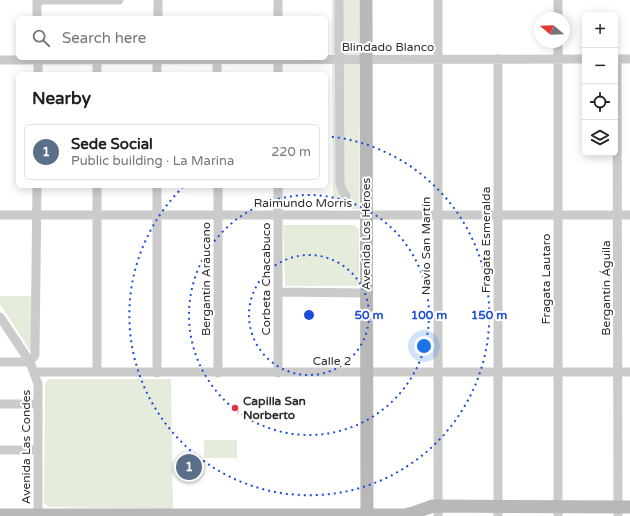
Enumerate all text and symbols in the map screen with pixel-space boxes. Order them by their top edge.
north arrow [534,12,570,48]
map controls [582,12,618,156]
button: + [582,12,618,48]
search box [16,16,328,60]
icon: search [30,27,52,49]
text: Search here [62,29,146,47]
street label: Blindado Blanco [342,40,434,54]
button: − [582,48,618,84]
button: locate [582,84,618,120]
text: Nearby [32,88,91,109]
button: layers [582,120,618,156]
text: Sede Social [71,135,153,153]
text: 1 [42,144,50,160]
text: 220 m [271,144,311,160]
text: Public building · La Marina [71,153,234,169]
street label: Avenida Los Héroes [359,178,373,290]
street label: Fragata Esmeralda [479,187,493,293]
street label: Raimundo Morris [254,196,352,210]
street label: Navío San Martín [419,197,433,295]
street label: Bergantín Araucano [199,222,213,336]
street label: Corbeta Chacabuco [259,223,273,335]
street label: Fragata Lautaro [539,234,553,324]
street label: Bergantín Águila [599,240,613,336]
centre of rings [302,308,316,322]
text: 50 m [354,308,384,322]
text: 100 m [411,308,447,322]
text: 150 m [471,308,507,322]
your location [414,336,434,356]
street label: Calle 2 [313,354,351,368]
street label: Avenida Las Condes [19,389,33,504]
place label: Capilla San Norberto [243,394,306,422]
marker: Capilla San Norberto [230,403,240,413]
pin: 1 [176,452,202,482]

